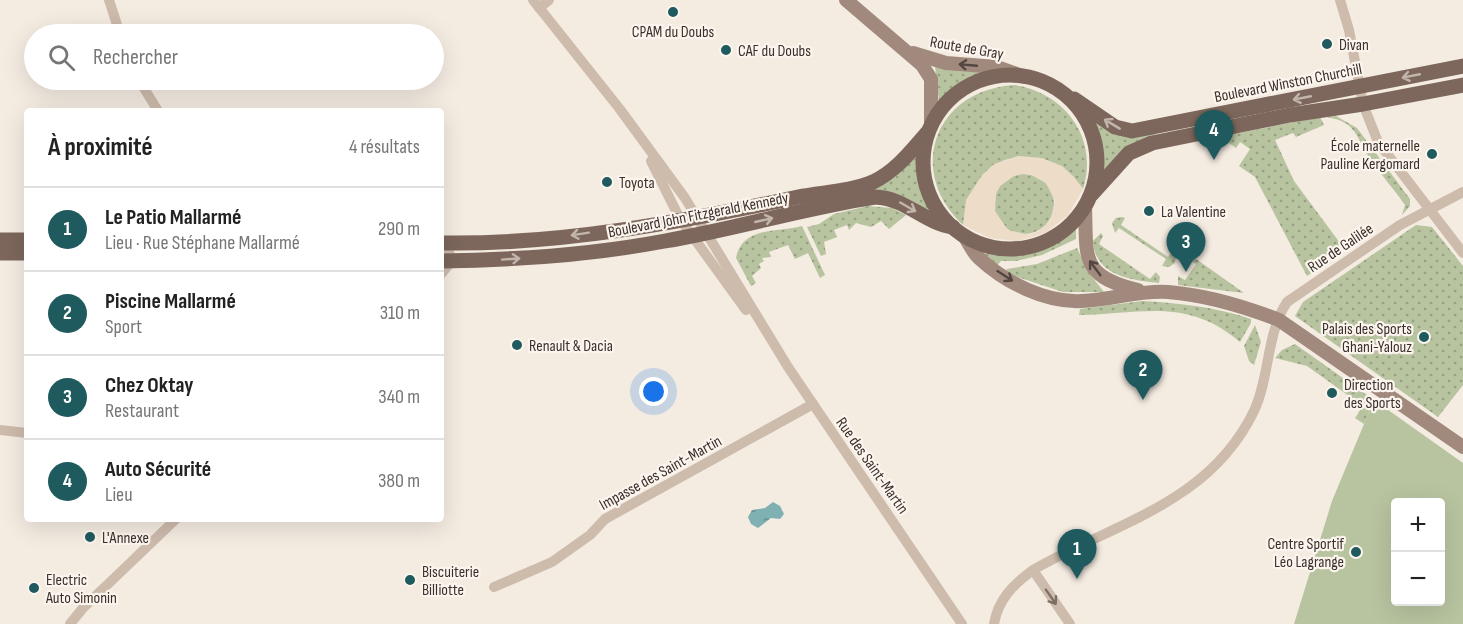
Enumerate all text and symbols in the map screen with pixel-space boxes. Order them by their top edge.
marker: CPAM du Doubs [666,5,680,19]
place label: CPAM du Doubs [632,23,715,42]
search box [24,24,444,90]
street label: Route de Gray [928,33,1005,64]
place label: Divan [1339,36,1369,55]
marker: Divan [1320,37,1334,51]
icon: search [45,41,78,74]
place label: CAF du Doubs [738,42,811,61]
marker: CAF du Doubs [719,43,733,57]
text: Rechercher [93,44,178,71]
one-way arrow [959,59,979,70]
street label: Boulevard Winston Churchill [1213,60,1364,107]
one-way arrow [1402,71,1422,82]
one-way arrow [1293,93,1312,104]
pin: 4 [1194,110,1234,160]
one-way arrow [1104,118,1121,130]
text: À proximité [48,132,153,163]
text: 4 résultats [349,135,420,159]
place label: École maternelle Pauline Kergomard [1321,137,1420,174]
marker: École maternelle Pauline Kergomard [1425,147,1439,161]
place label: Toyota [619,174,655,193]
marker: Toyota [600,175,614,189]
street label: Boulevard John Fitzgerald Kennedy [606,189,790,242]
one-way arrow [899,201,916,213]
place label: La Valentine [1161,203,1226,222]
text: Le Patio Mallarmé [105,204,241,231]
marker: La Valentine [1142,204,1156,218]
one-way arrow [754,214,773,226]
text: 1 [64,217,71,241]
text: 290 m [378,217,420,241]
street label: Rue de Galilée [1304,219,1377,277]
pin: 3 [1166,222,1206,272]
one-way arrow [571,229,591,240]
text: Lieu · Rue Stéphane Mallarmé [105,231,300,255]
one-way arrow [500,254,520,265]
one-way arrow [1088,260,1101,276]
one-way arrow [996,270,1013,282]
text: Piscine Mallarmé [105,288,236,315]
text: 2 [63,301,72,325]
text: 310 m [380,301,420,325]
text: Sport [105,315,142,339]
place label: Palais des Sports Ghani-Yalouz [1322,320,1412,357]
marker: Palais des Sports Ghani-Yalouz [1417,330,1431,344]
place label: Renault & Dacia [529,337,613,356]
marker: Renault & Dacia [510,338,524,352]
pin: 2 [1124,350,1162,400]
text: Chez Oktay [105,372,193,399]
place label: Direction des Sports [1344,376,1401,413]
your location [639,377,668,406]
text: 3 [63,385,72,409]
text: 340 m [378,385,420,409]
marker: Direction des Sports [1325,386,1339,400]
text: Restaurant [105,399,179,423]
street label: Rue des Saint-Martin [831,414,912,518]
street label: Impasse des Saint-Martin [596,432,725,515]
text: Auto Sécurité [105,456,211,483]
text: 4 [63,469,72,493]
text: 380 m [378,469,420,493]
text: Lieu [105,483,133,507]
map controls [1391,498,1445,606]
button: + [1391,498,1445,552]
place label: L'Annexe [102,529,149,548]
marker: L'Annexe [83,530,97,544]
pin: 1 [1058,530,1096,579]
place label: Centre Sportif Léo Lagrange [1267,535,1344,572]
marker: Centre Sportif Léo Lagrange [1349,545,1363,559]
button: − [1391,552,1445,606]
place label: Biscuiterie Billiotte [422,563,479,600]
place label: Electric Auto Simonin [45,571,117,608]
marker: Biscuiterie Billiotte [403,573,417,587]
marker: Electric Auto Simonin [27,581,41,595]
one-way arrow [1045,589,1057,605]

